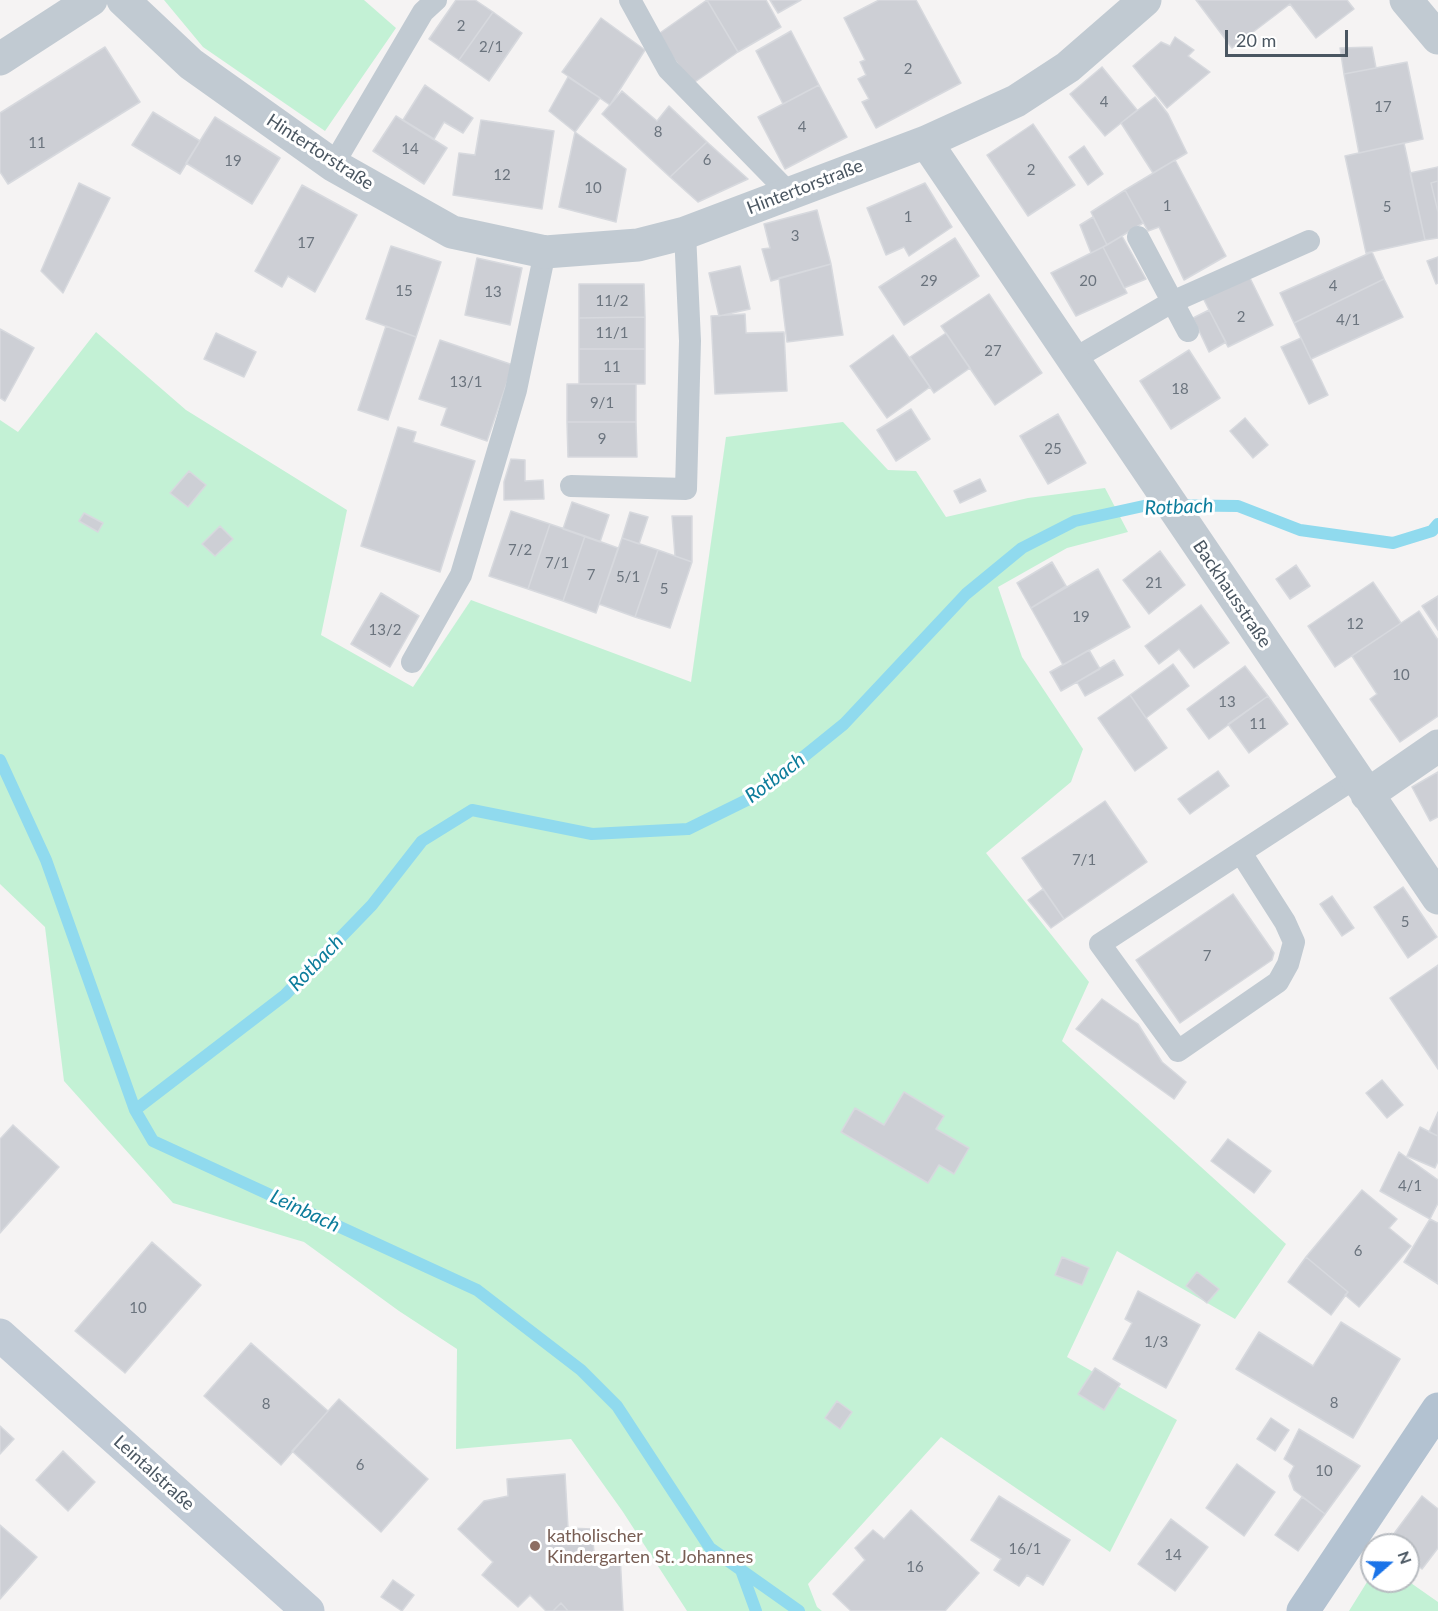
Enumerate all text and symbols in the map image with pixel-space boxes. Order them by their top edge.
house number: 2 [457,17,465,35]
scale bar [1228,18,1351,56]
text: 20 m [1236,29,1276,51]
house number: 2/1 [479,38,503,56]
house number: 2 [904,60,912,78]
house number: 4 [1100,93,1108,111]
house number: 17 [1374,98,1392,116]
street label: Hintertorstraße [263,109,377,195]
house number: 4 [798,118,806,136]
house number: 8 [654,123,662,141]
house number: 11 [28,134,46,152]
house number: 14 [401,140,419,158]
house number: 6 [703,151,711,169]
house number: 19 [224,152,242,170]
street label: Hintertorstraße [744,155,866,219]
house number: 2 [1027,161,1035,179]
house number: 12 [493,166,511,184]
house number: 10 [584,179,602,197]
house number: 1 [1163,197,1171,215]
house number: 5 [1383,198,1391,216]
house number: 1 [904,208,912,226]
house number: 3 [791,227,799,245]
house number: 17 [297,234,315,252]
house number: 29 [920,272,938,290]
house number: 20 [1079,272,1097,290]
house number: 4 [1329,277,1337,295]
house number: 15 [395,282,413,300]
house number: 13 [484,283,502,301]
house number: 11/2 [596,292,628,310]
house number: 2 [1237,308,1245,326]
house number: 4/1 [1336,311,1360,329]
house number: 11/1 [596,324,628,342]
house number: 27 [984,342,1002,360]
house number: 11 [603,358,621,376]
house number: 13/1 [450,373,482,391]
house number: 18 [1171,380,1189,398]
house number: 9/1 [590,394,614,412]
house number: 9 [598,430,606,448]
house number: 25 [1044,440,1062,458]
water label: Rotbach [1144,494,1214,520]
street label: Backhausstraße [1188,536,1276,652]
house number: 7/2 [508,541,532,559]
house number: 7/1 [545,554,569,572]
house number: 7 [587,566,595,584]
house number: 5/1 [616,568,640,586]
house number: 21 [1145,574,1163,592]
house number: 5 [660,580,668,598]
house number: 19 [1072,608,1090,626]
house number: 12 [1346,615,1364,633]
house number: 13/2 [369,621,401,639]
house number: 10 [1392,666,1410,684]
house number: 13 [1218,693,1236,711]
house number: 11 [1249,715,1267,733]
water label: Rotbach [740,748,810,808]
house number: 7/1 [1072,851,1096,869]
house number: 5 [1401,913,1409,931]
water label: Rotbach [283,930,349,996]
house number: 7 [1203,947,1211,965]
house number: 4/1 [1398,1177,1422,1195]
water label: Leinbach [266,1184,344,1238]
house number: 6 [1354,1242,1362,1260]
house number: 10 [129,1299,147,1317]
house number: 1/3 [1144,1333,1168,1351]
house number: 8 [1330,1394,1338,1412]
house number: 8 [262,1395,270,1413]
street label: Leintalstraße [109,1431,199,1515]
house number: 6 [356,1456,364,1474]
house number: 10 [1315,1462,1333,1480]
place label: katholischer Kindergarten St. Johannes [547,1525,753,1568]
north arrow [1360,1533,1420,1593]
marker: katholischer Kindergarten St. Johannes [528,1539,542,1553]
house number: 16/1 [1009,1540,1041,1558]
house number: 14 [1164,1546,1182,1564]
text: N [1394,1548,1417,1566]
house number: 16 [906,1558,924,1576]

